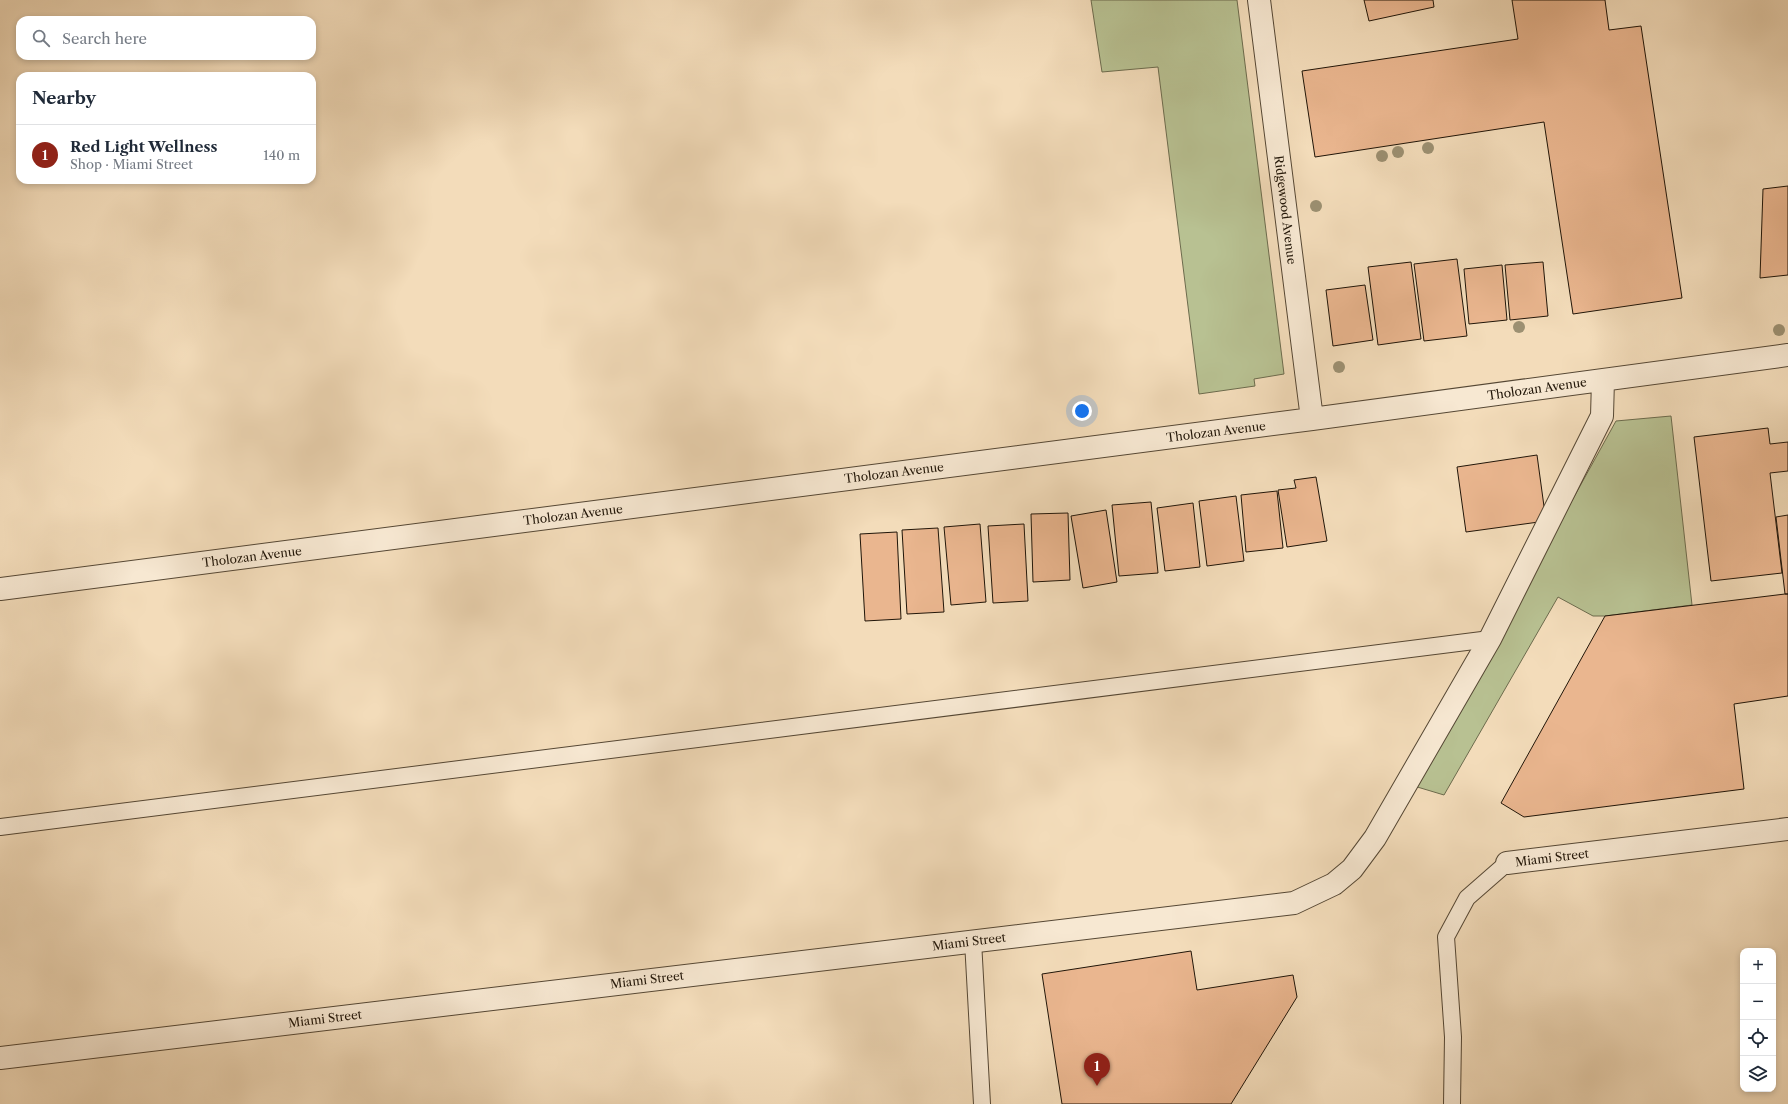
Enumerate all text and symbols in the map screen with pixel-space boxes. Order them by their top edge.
search box [16,16,316,60]
icon: search [30,27,52,49]
text: Search here [62,29,147,48]
text: Nearby [32,88,96,108]
text: Red Light Wellness [70,137,217,156]
text: 1 [42,147,48,163]
text: 140 m [263,147,300,163]
street label: Ridgewood Avenue [1271,155,1300,265]
text: Shop · Miami Street [70,156,193,172]
street label: Tholozan Avenue [1486,374,1588,403]
your location [1072,401,1092,421]
street label: Tholozan Avenue [1165,418,1267,445]
street label: Tholozan Avenue [843,459,945,486]
street label: Tholozan Avenue [522,501,624,528]
street label: Tholozan Avenue [201,543,303,570]
street label: Miami Street [1514,845,1590,869]
street label: Miami Street [931,929,1007,953]
map controls [1740,948,1776,1092]
button: + [1740,948,1776,984]
street label: Miami Street [609,967,685,991]
button: − [1740,984,1776,1020]
street label: Miami Street [287,1006,363,1030]
button: locate [1740,1020,1776,1056]
pin: 1 [1084,1053,1110,1086]
button: layers [1740,1056,1776,1092]

